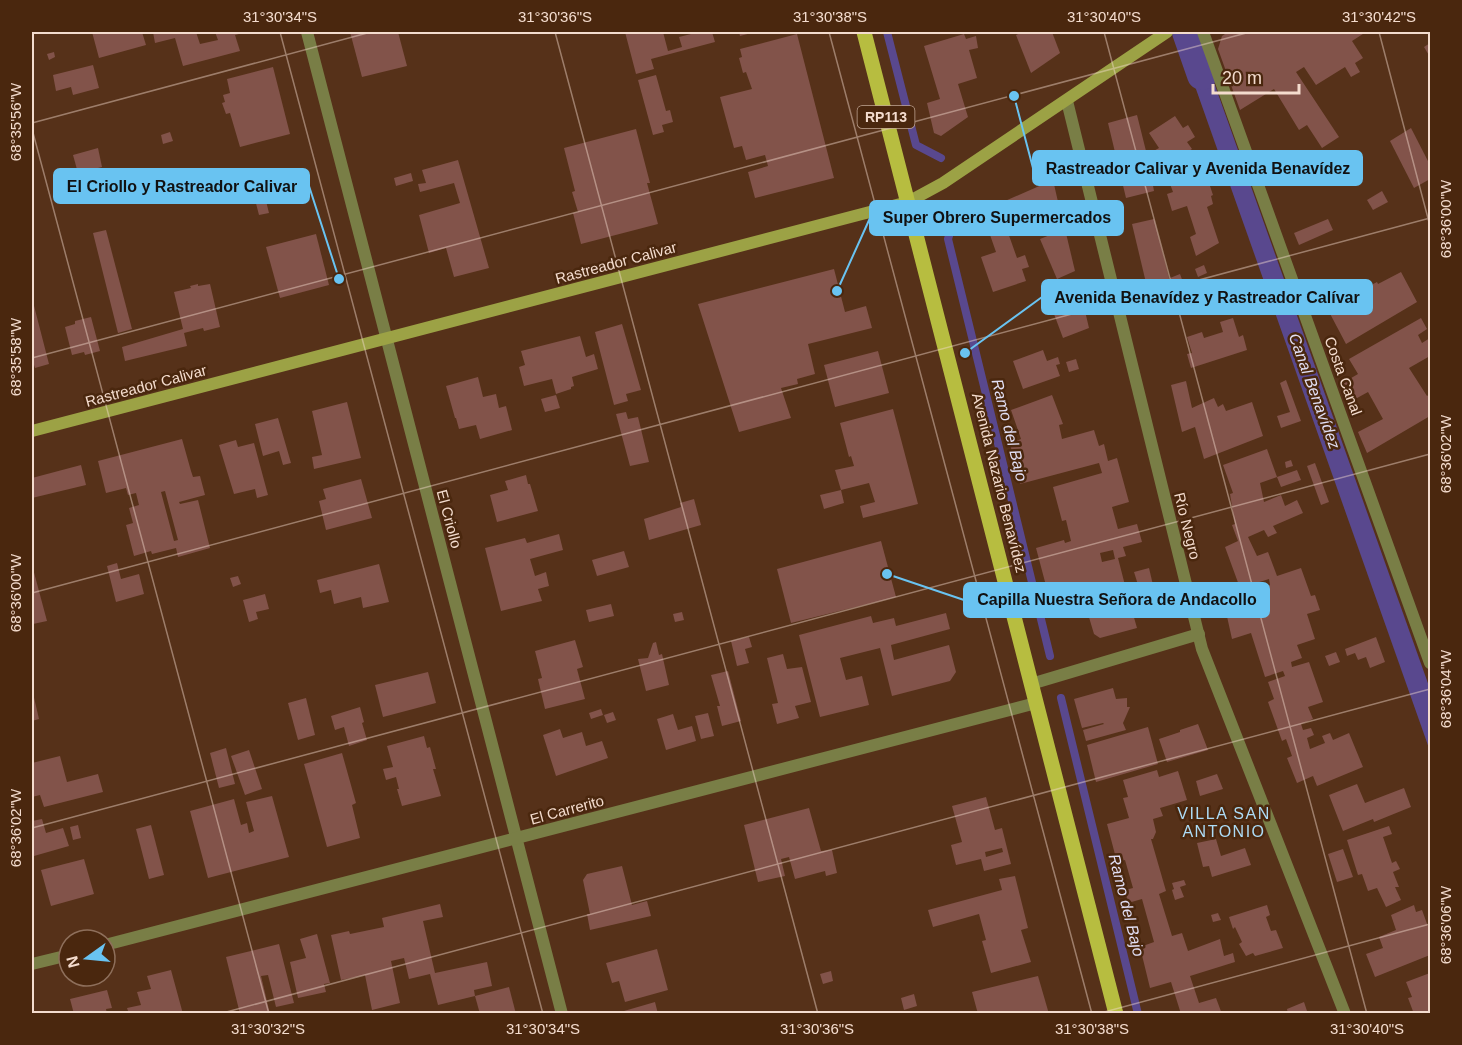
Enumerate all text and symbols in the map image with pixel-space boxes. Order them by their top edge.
text: 31°30'34"S [243,8,317,25]
text: 31°30'36"S [518,8,592,25]
text: 31°30'38"S [793,8,867,25]
text: 31°30'40"S [1067,8,1141,25]
text: 31°30'42"S [1342,8,1416,25]
scale bar [1213,57,1298,95]
text: 20 m [1222,68,1262,88]
text: 68°35'56"W [7,82,24,161]
road number: RP113 [858,106,914,128]
callout: Rastreador Calivar y Avenida Benavídez [1033,151,1362,185]
text: Rastreador Calivar y Avenida Benavídez [1046,160,1350,177]
callout: El Criollo y Rastreador Calivar [54,169,309,203]
text: El Criollo y Rastreador Calivar [67,178,297,195]
text: 68°36'00"W [1437,179,1454,258]
callout: Super Obrero Supermercados [870,201,1123,235]
text: Super Obrero Supermercados [883,209,1111,226]
street label: Rastreador Calivar [553,238,678,287]
callout: Avenida Benavídez y Rastreador Calívar [1042,280,1372,314]
text: Avenida Benavídez y Rastreador Calívar [1054,289,1360,306]
text: 68°35'58"W [7,317,24,396]
water label: Canal Benavídez [1286,331,1343,451]
street label: Costa Canal [1321,334,1366,418]
street label: Rastreador Calivar [83,361,208,410]
water label: Ramo del Bajo [989,377,1030,483]
street label: Avenida Nazario Benavídez [969,391,1030,575]
text: 68°36'02"W [1437,414,1454,493]
street label: El Criollo [434,488,465,550]
street label: Río Negro [1171,491,1204,561]
text: 68°36'00"W [7,553,24,632]
callout: Capilla Nuestra Señora de Andacollo [964,583,1269,617]
text: Capilla Nuestra Señora de Andacollo [977,591,1257,608]
text: 68°36'04"W [1437,649,1454,728]
text: 68°36'02"W [7,788,24,867]
street label: El Carrerito [528,791,606,828]
district label: VILLA SAN ANTONIO [1177,805,1271,840]
water label: Ramo del Bajo [1106,852,1147,958]
text: 68°36'06"W [1437,885,1454,964]
north arrow [57,928,117,988]
text: N [63,954,83,970]
text: 31°30'32"S [231,1020,305,1037]
text: 31°30'34"S [506,1020,580,1037]
text: 31°30'36"S [780,1020,854,1037]
text: 31°30'38"S [1055,1020,1129,1037]
text: 31°30'40"S [1330,1020,1404,1037]

